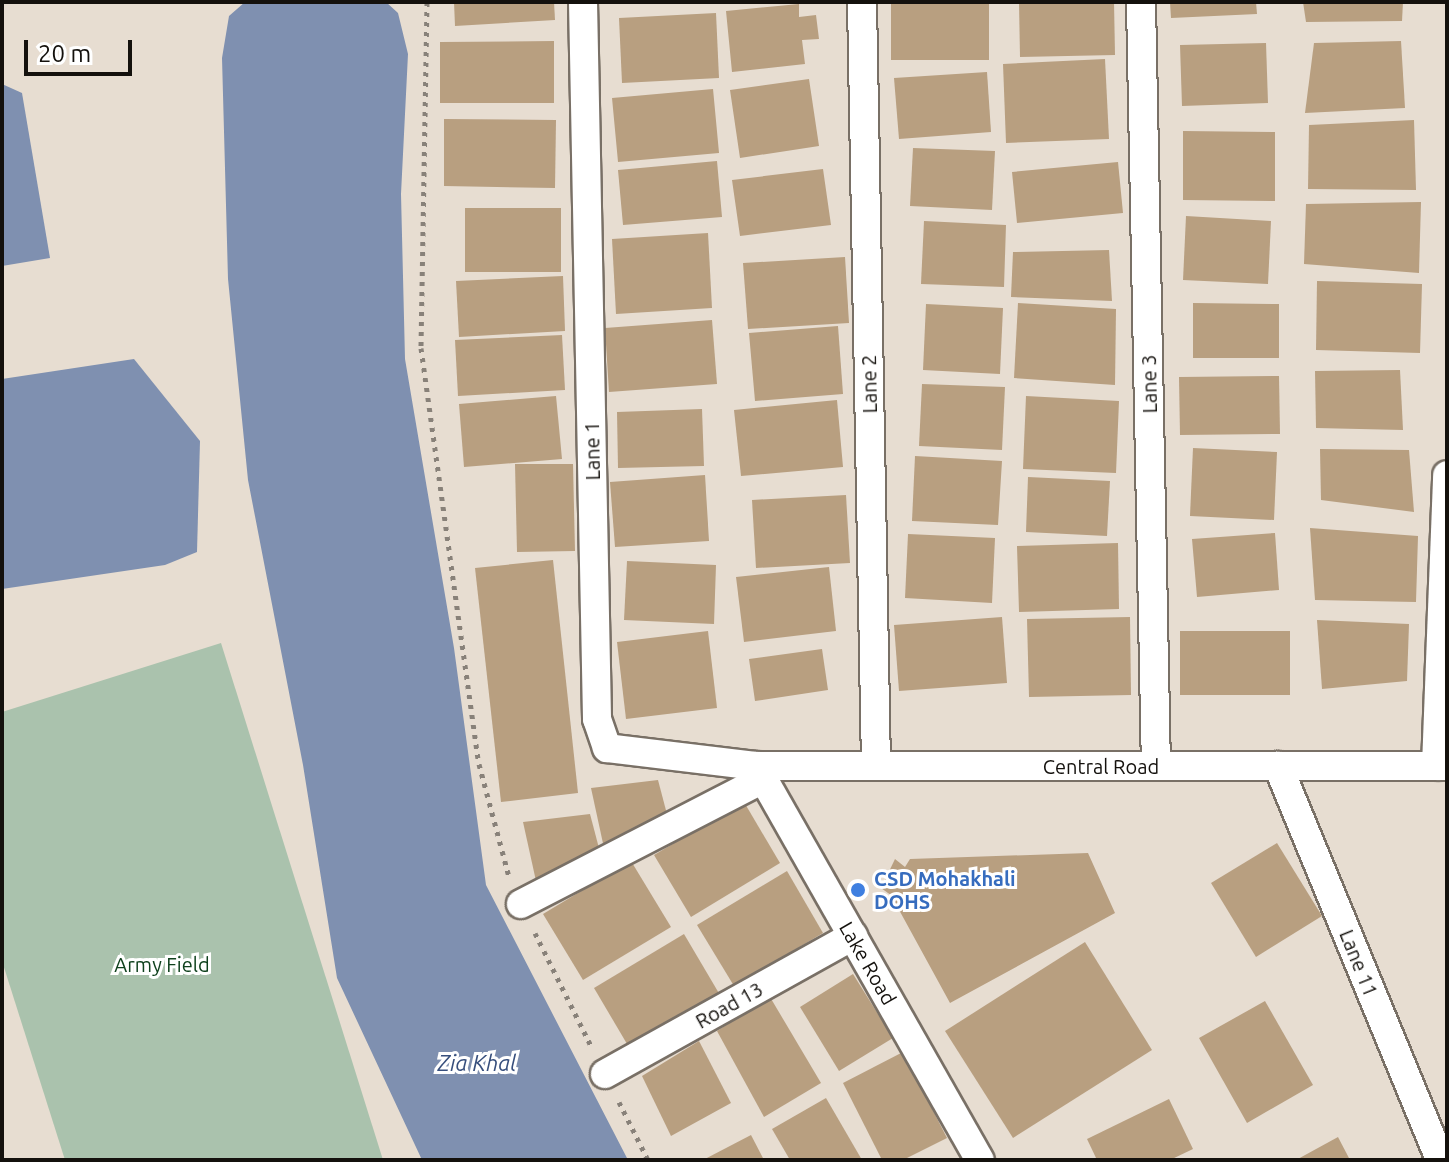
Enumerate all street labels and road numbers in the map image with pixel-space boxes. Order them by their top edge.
street label: Lane 2 [856,354,882,414]
street label: Lane 3 [1136,354,1162,414]
street label: Lane 1 [579,421,605,481]
street label: Central Road [1043,754,1159,778]
street label: Lake Road [835,917,901,1009]
street label: Lane 11 [1335,926,1383,1000]
street label: Road 13 [691,977,767,1033]

